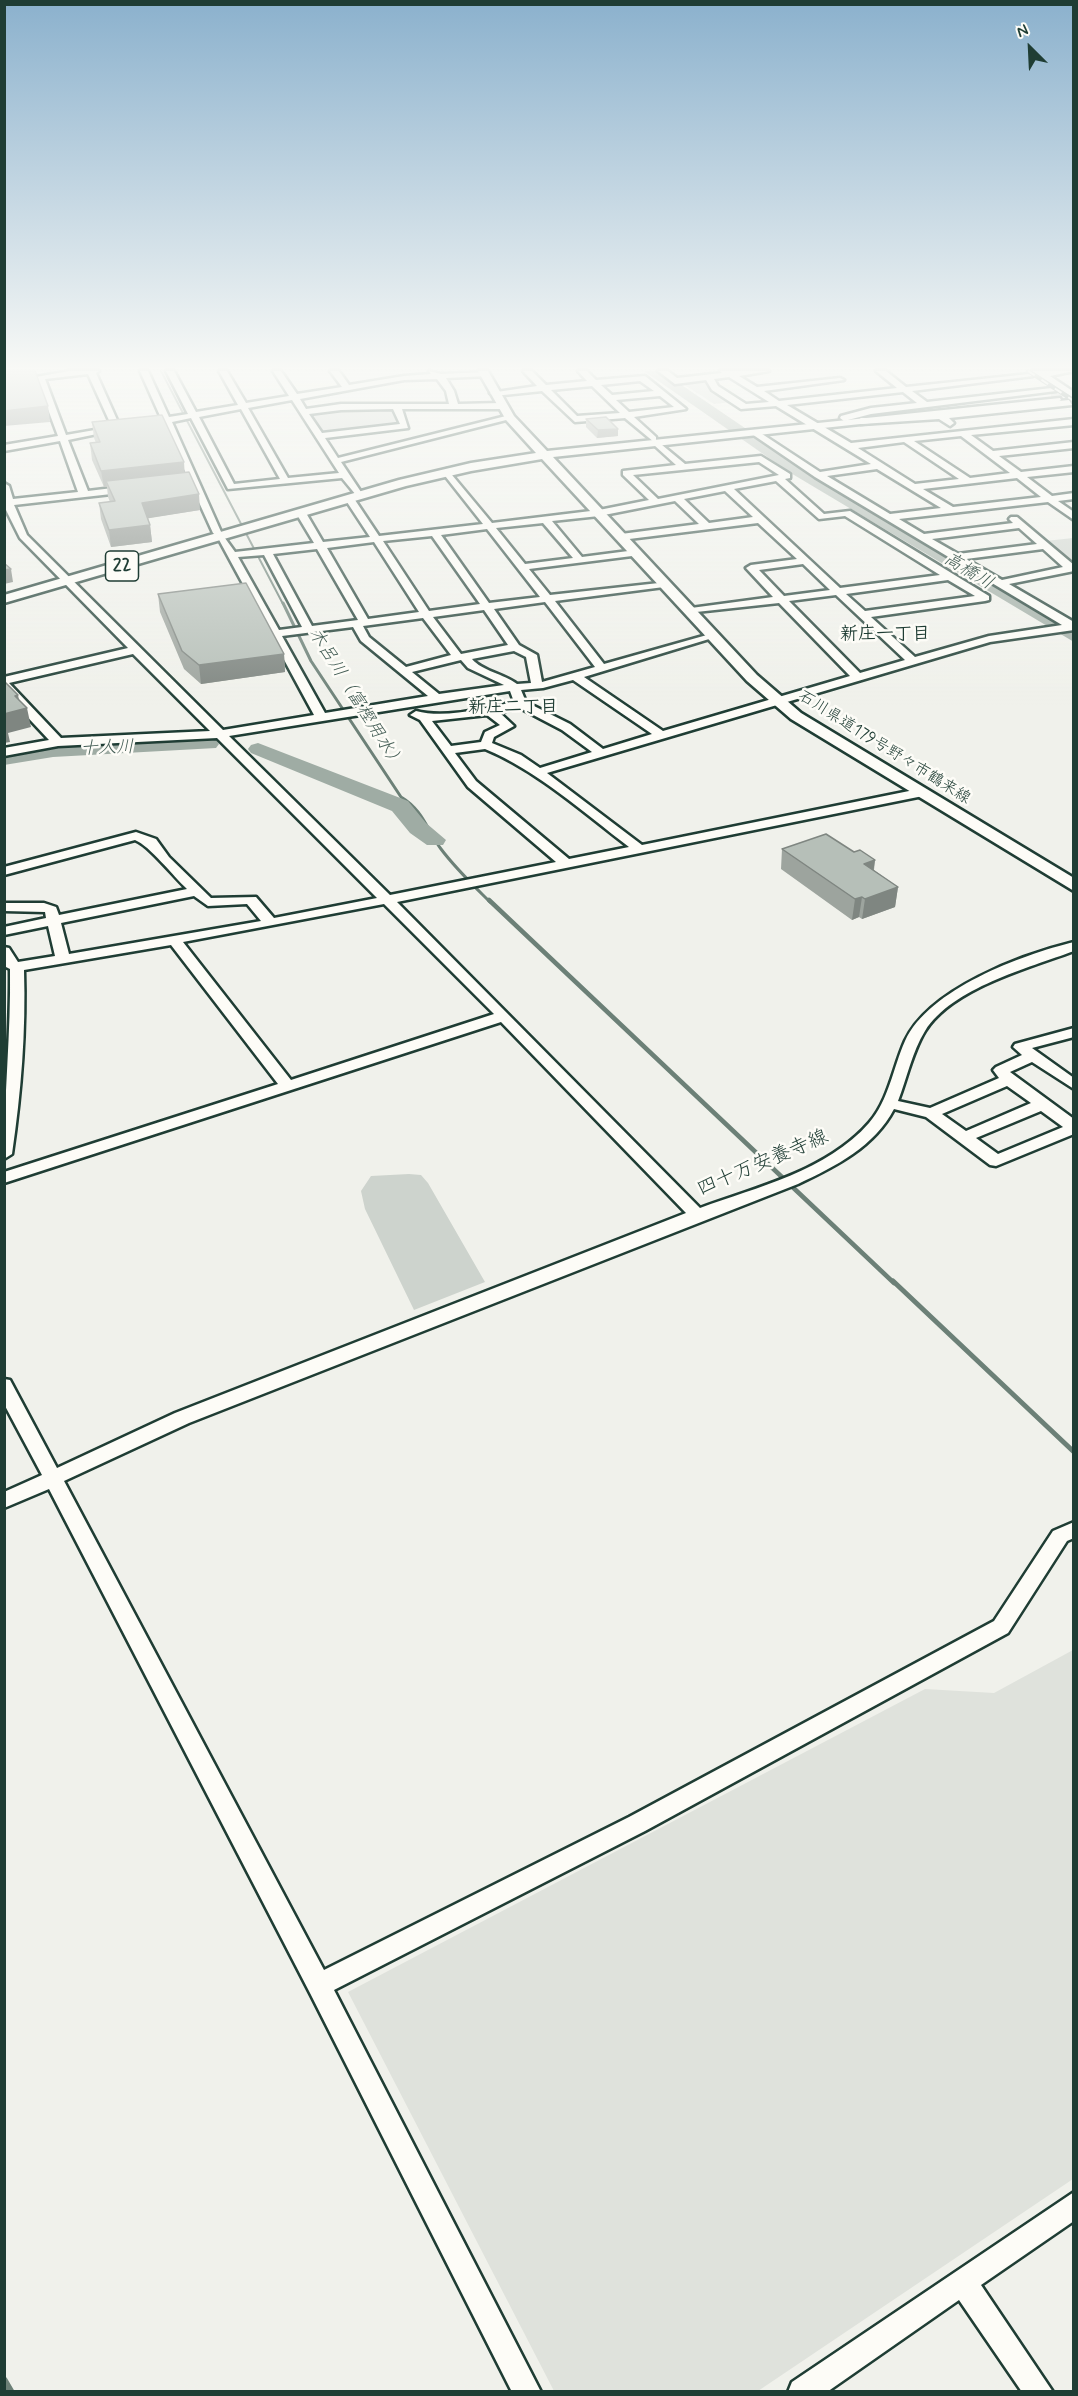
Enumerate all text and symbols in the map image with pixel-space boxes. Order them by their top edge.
north arrow [1000,18,1060,78]
text: N [1013,19,1032,43]
water label: 高橋川 [939,549,997,595]
road number: 22 [106,551,138,581]
district label: 新庄一丁目 [840,624,930,646]
water label: 木呂川（富樫用水） [303,625,407,773]
street label: 石川県道179号野々市鶴来線 [794,687,974,809]
district label: 新庄二丁目 [468,697,558,719]
water label: 十人川 [80,737,134,761]
street label: 四十万安養寺線 [694,1126,832,1202]

